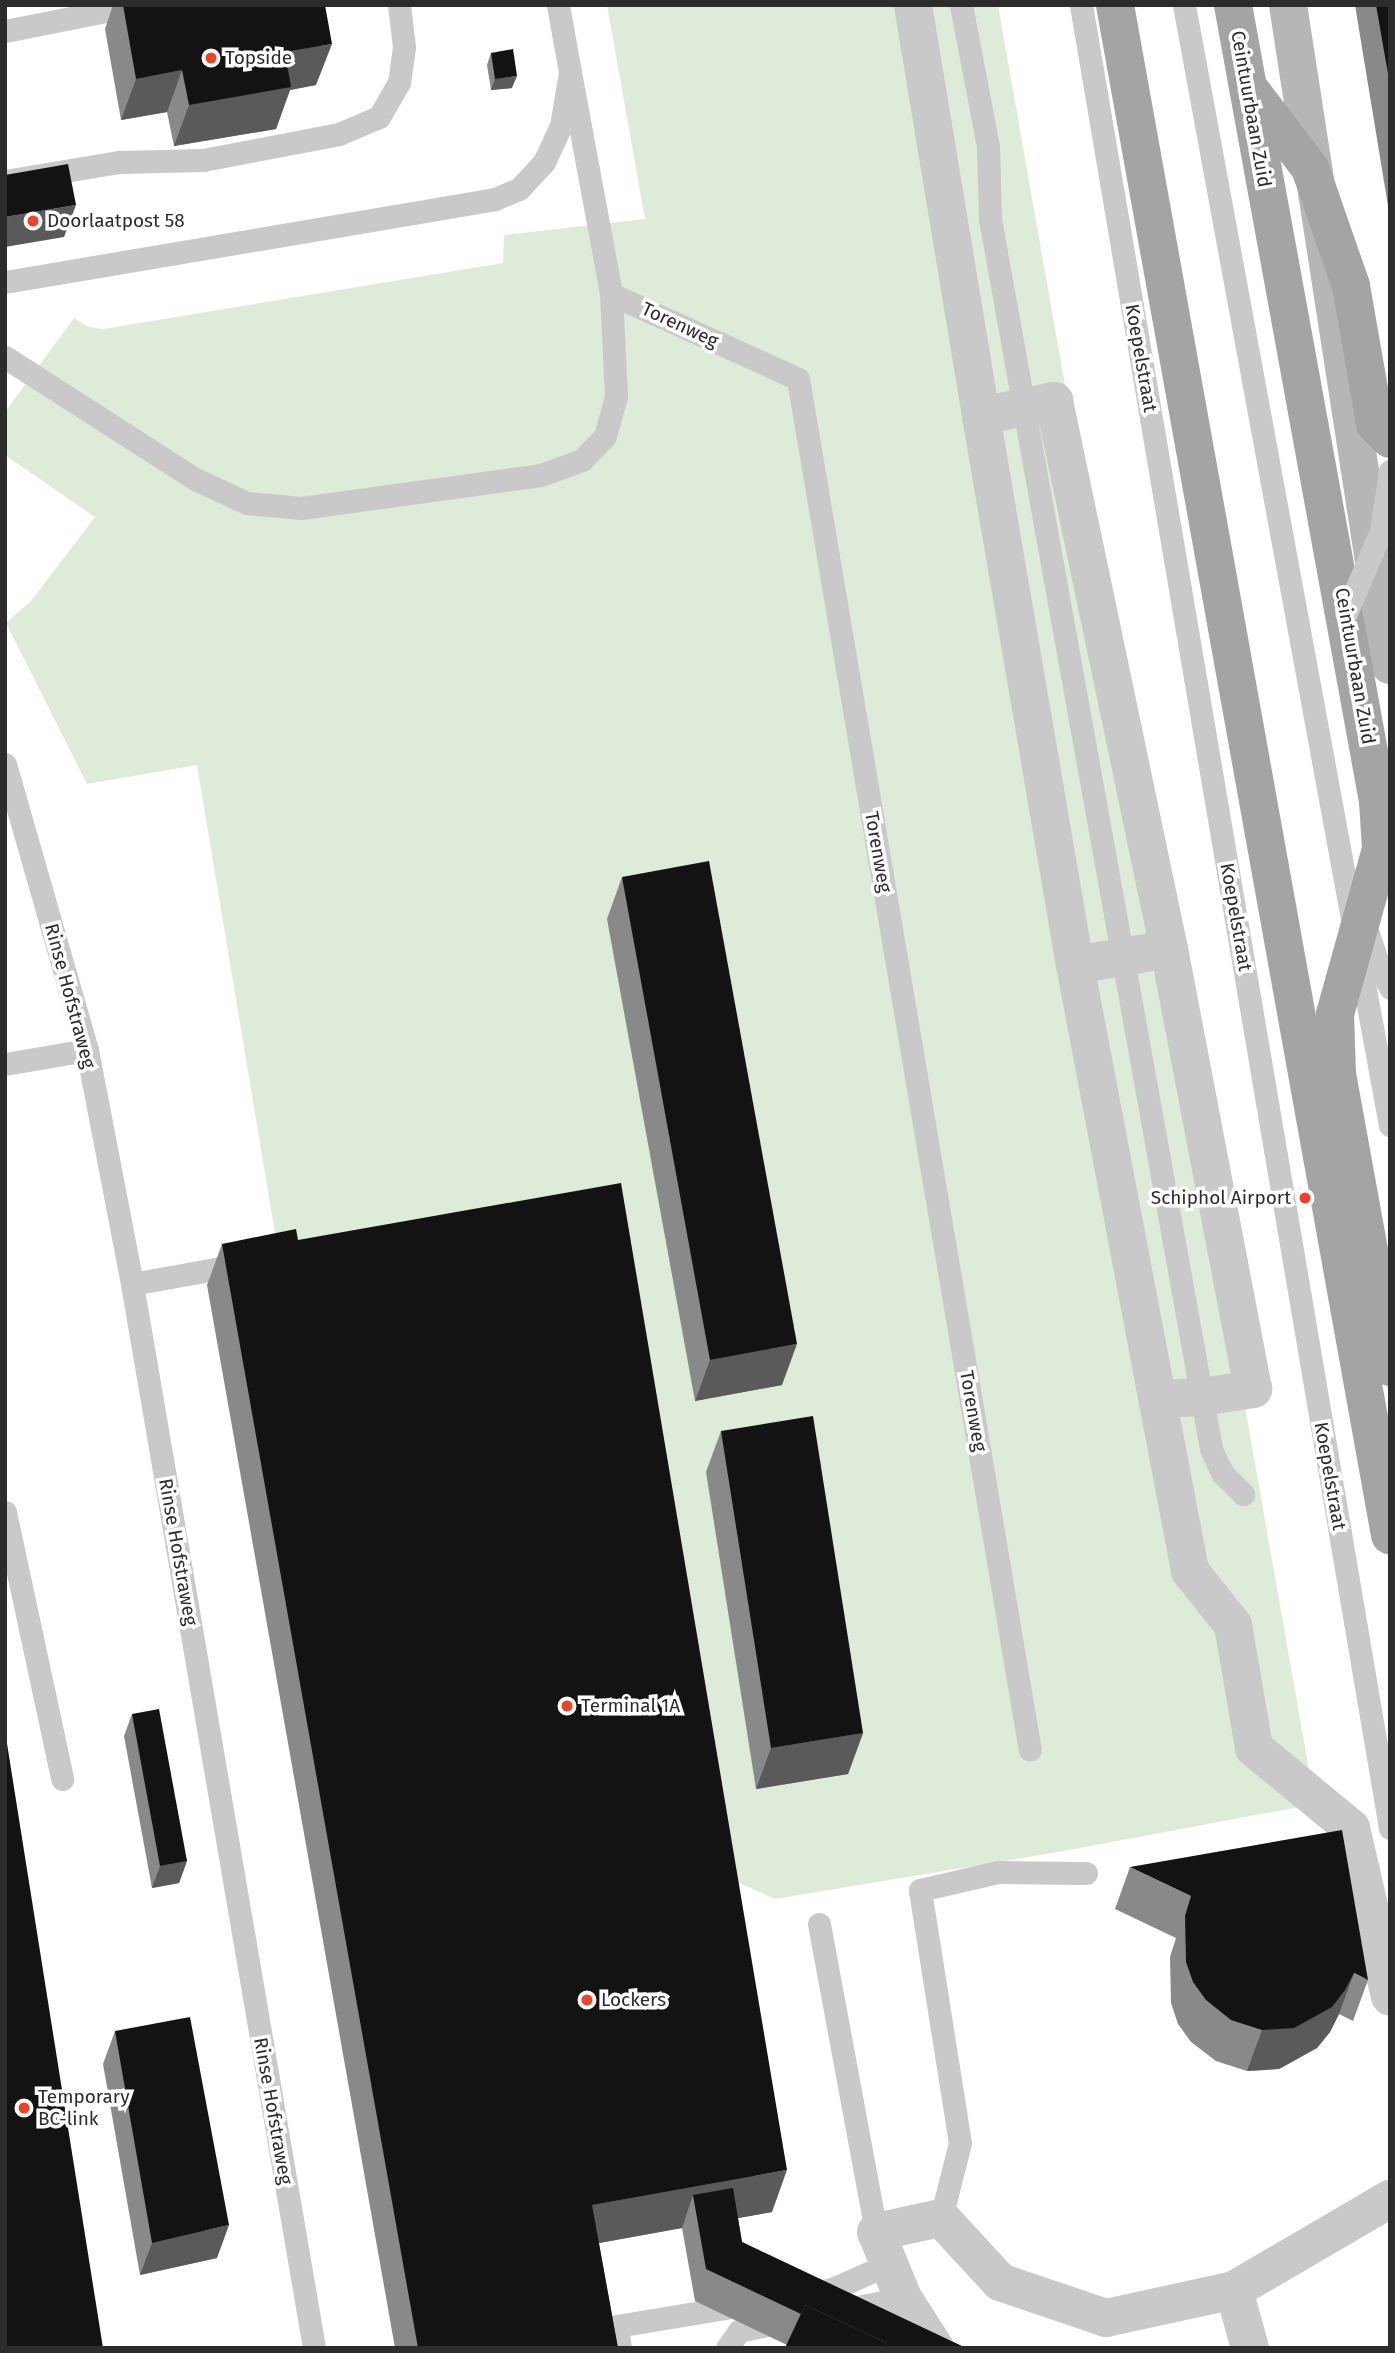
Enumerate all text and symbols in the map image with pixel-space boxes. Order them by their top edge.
street label: Ceintuurbaan Zuid [1226,29,1276,189]
place label: Topside [225,47,292,69]
marker: Topside [203,50,219,66]
place label: Doorlaatpost 58 [47,210,185,232]
marker: Doorlaatpost 58 [25,213,41,229]
street label: Torenweg [638,297,722,353]
street label: Koepelstraat [1120,302,1162,414]
street label: Ceintuurbaan Zuid [1330,586,1380,746]
street label: Torenweg [860,810,896,894]
street label: Koepelstraat [1215,861,1257,973]
street label: Rinse Hofstraweg [40,921,100,1071]
place label: Schiphol Airport [1151,1187,1291,1209]
marker: Schiphol Airport [1297,1190,1313,1206]
street label: Torenweg [955,1369,991,1453]
street label: Koepelstraat [1309,1420,1351,1532]
street label: Rinse Hofstraweg [154,1477,202,1627]
place label: Terminal 1A [581,1695,680,1717]
marker: Terminal 1A [559,1698,575,1714]
place label: Lockers [601,1989,666,2011]
marker: Lockers [579,1992,595,2008]
street label: Rinse Hofstraweg [249,2036,297,2186]
place label: Temporary BC-link [38,2086,129,2130]
marker: Temporary BC-link [16,2100,32,2116]

